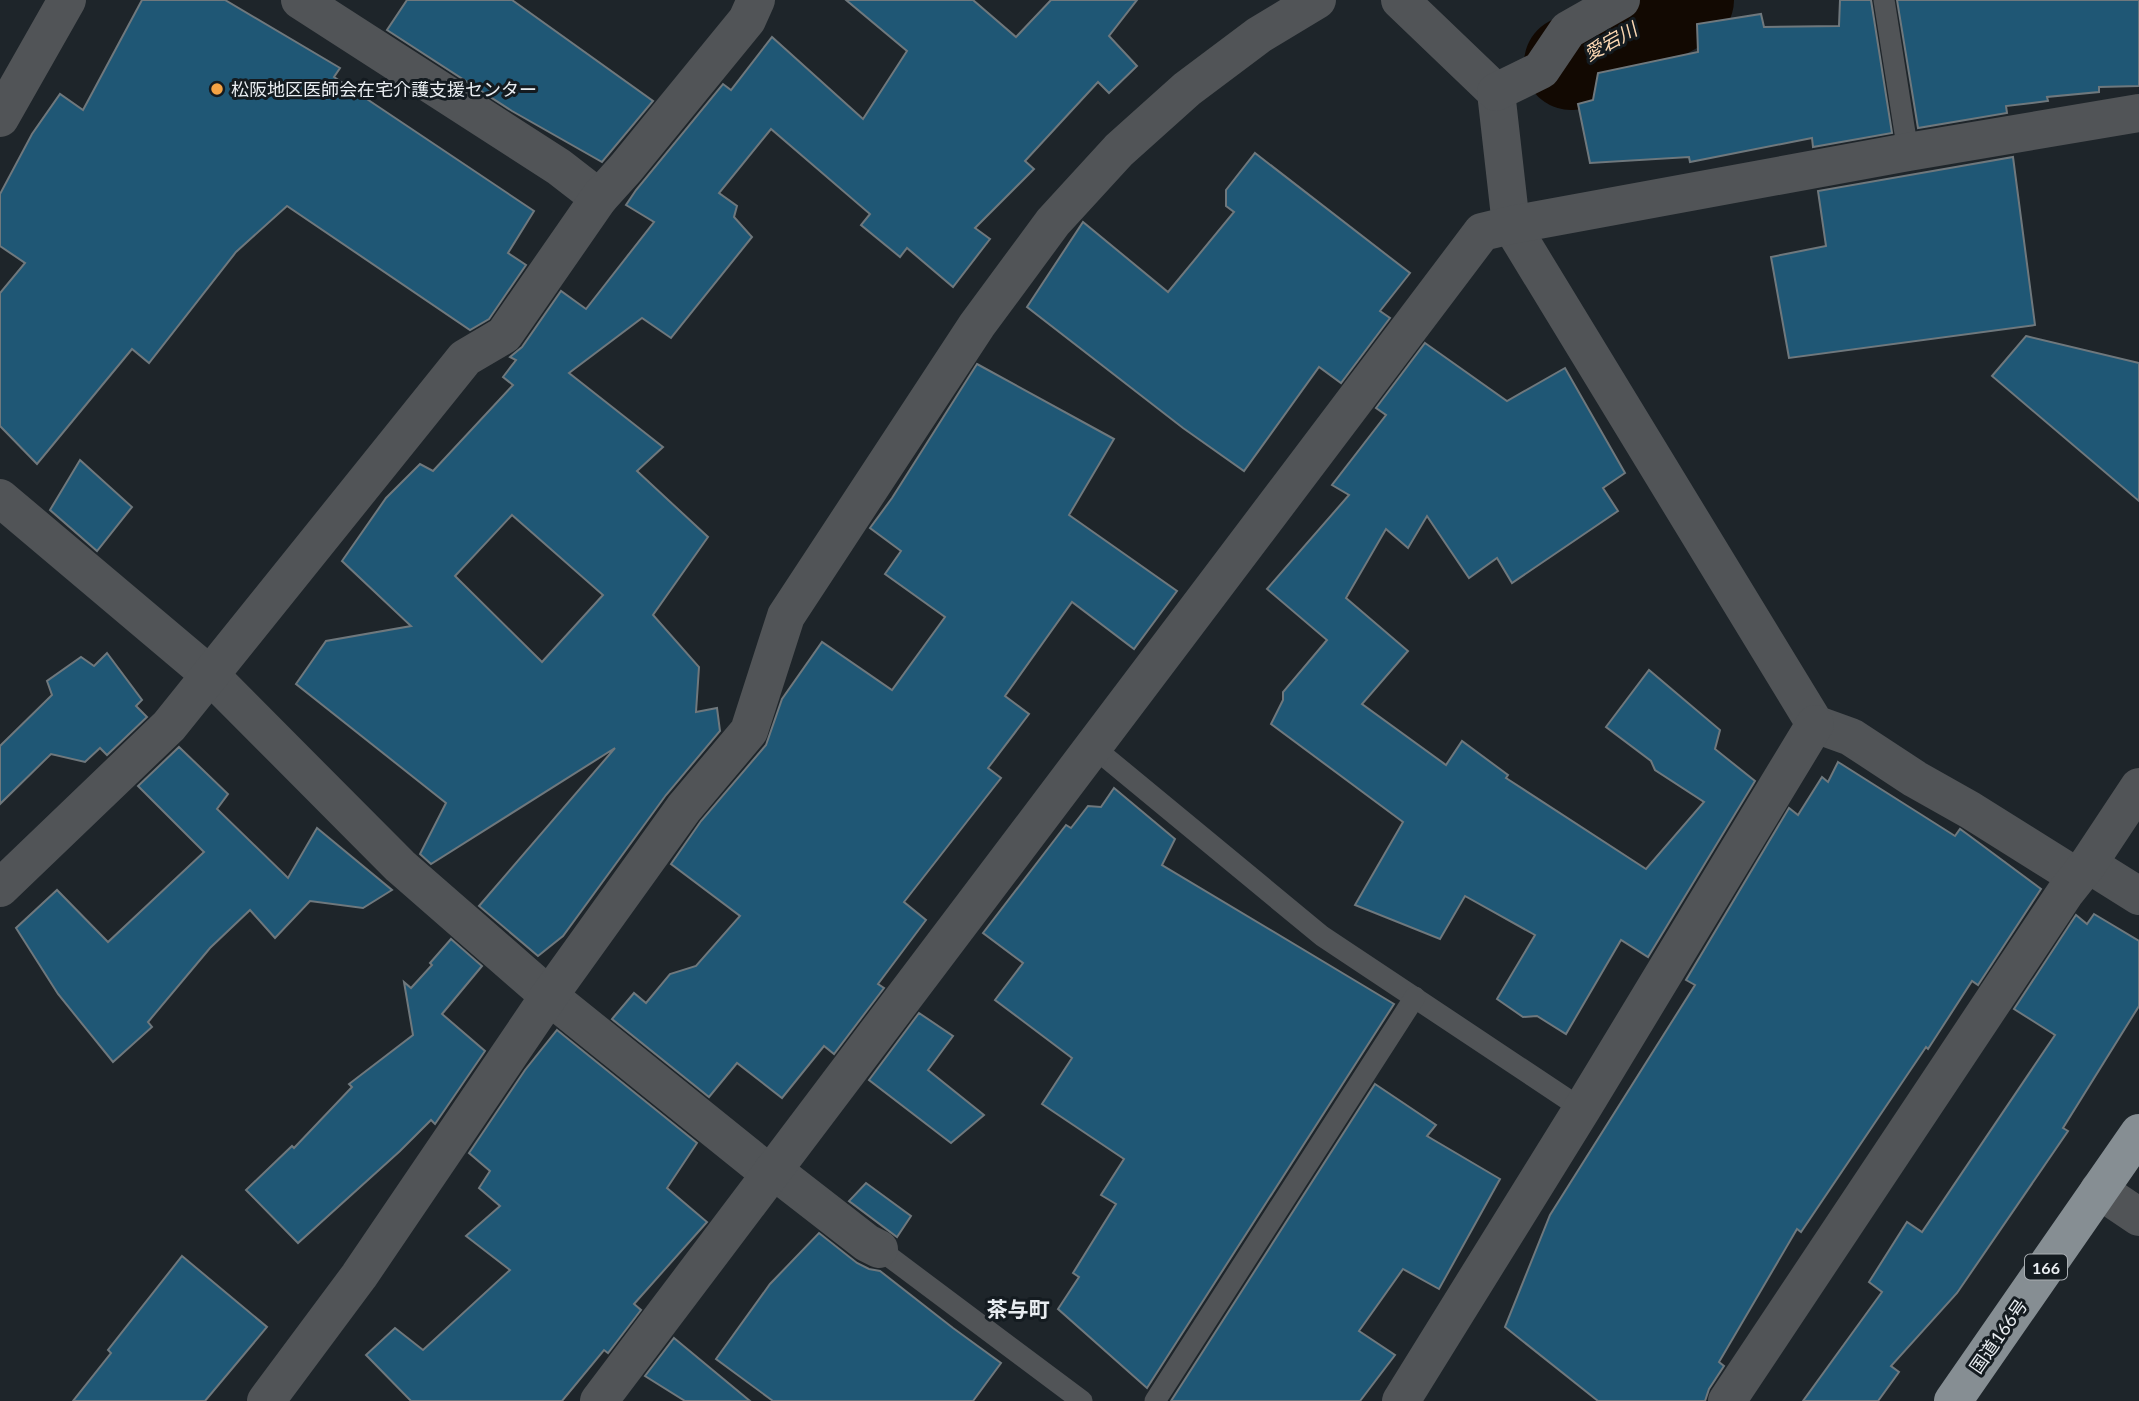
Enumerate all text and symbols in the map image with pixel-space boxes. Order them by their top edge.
water label: 愛宕川 [1579,16,1642,65]
place label: 松阪地区医師会在宅介護支援センター [231,78,537,100]
marker: 松阪地区医師会在宅介護支援センター [209,81,225,97]
road number: 166 [2025,1254,2067,1280]
street label: 国道166号 [1965,1295,2031,1377]
district label: 茶与町 [987,1296,1050,1321]

